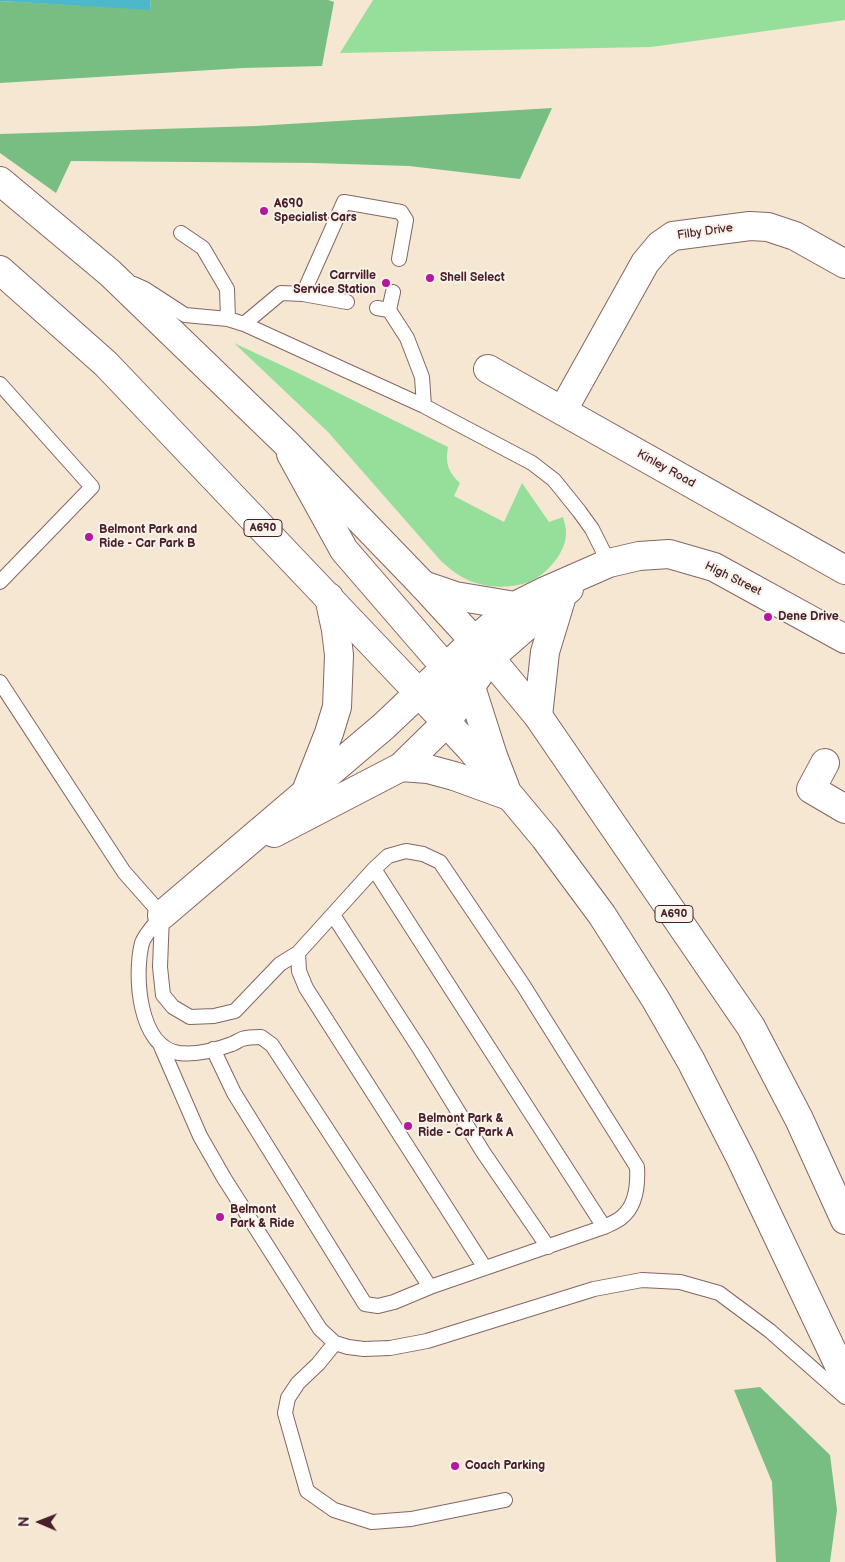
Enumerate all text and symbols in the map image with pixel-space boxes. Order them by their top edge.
place label: A690 Specialist Cars [274,197,357,225]
marker: A690 Specialist Cars [258,205,270,217]
street label: Filby Drive [676,221,734,243]
place label: Carrville Service Station [293,269,376,297]
place label: Shell Select [440,271,505,285]
marker: Shell Select [424,272,436,284]
marker: Carrville Service Station [380,277,392,289]
street label: Kinley Road [634,447,698,491]
road number: A690 [244,520,282,536]
place label: Belmont Park and Ride - Car Park B [99,523,197,551]
marker: Belmont Park and Ride - Car Park B [83,531,95,543]
street label: High Street [702,559,764,599]
place label: Dene Drive [778,610,839,624]
marker: Dene Drive [762,611,774,623]
road number: A690 [655,906,693,922]
place label: Belmont Park & Ride - Car Park A [418,1112,513,1140]
marker: Belmont Park & Ride - Car Park A [402,1120,414,1132]
place label: Belmont Park & Ride [230,1203,294,1231]
marker: Belmont Park & Ride [214,1211,226,1223]
place label: Coach Parking [465,1459,545,1473]
marker: Coach Parking [449,1460,461,1472]
north arrow [15,1497,65,1547]
text: N [16,1516,33,1527]

